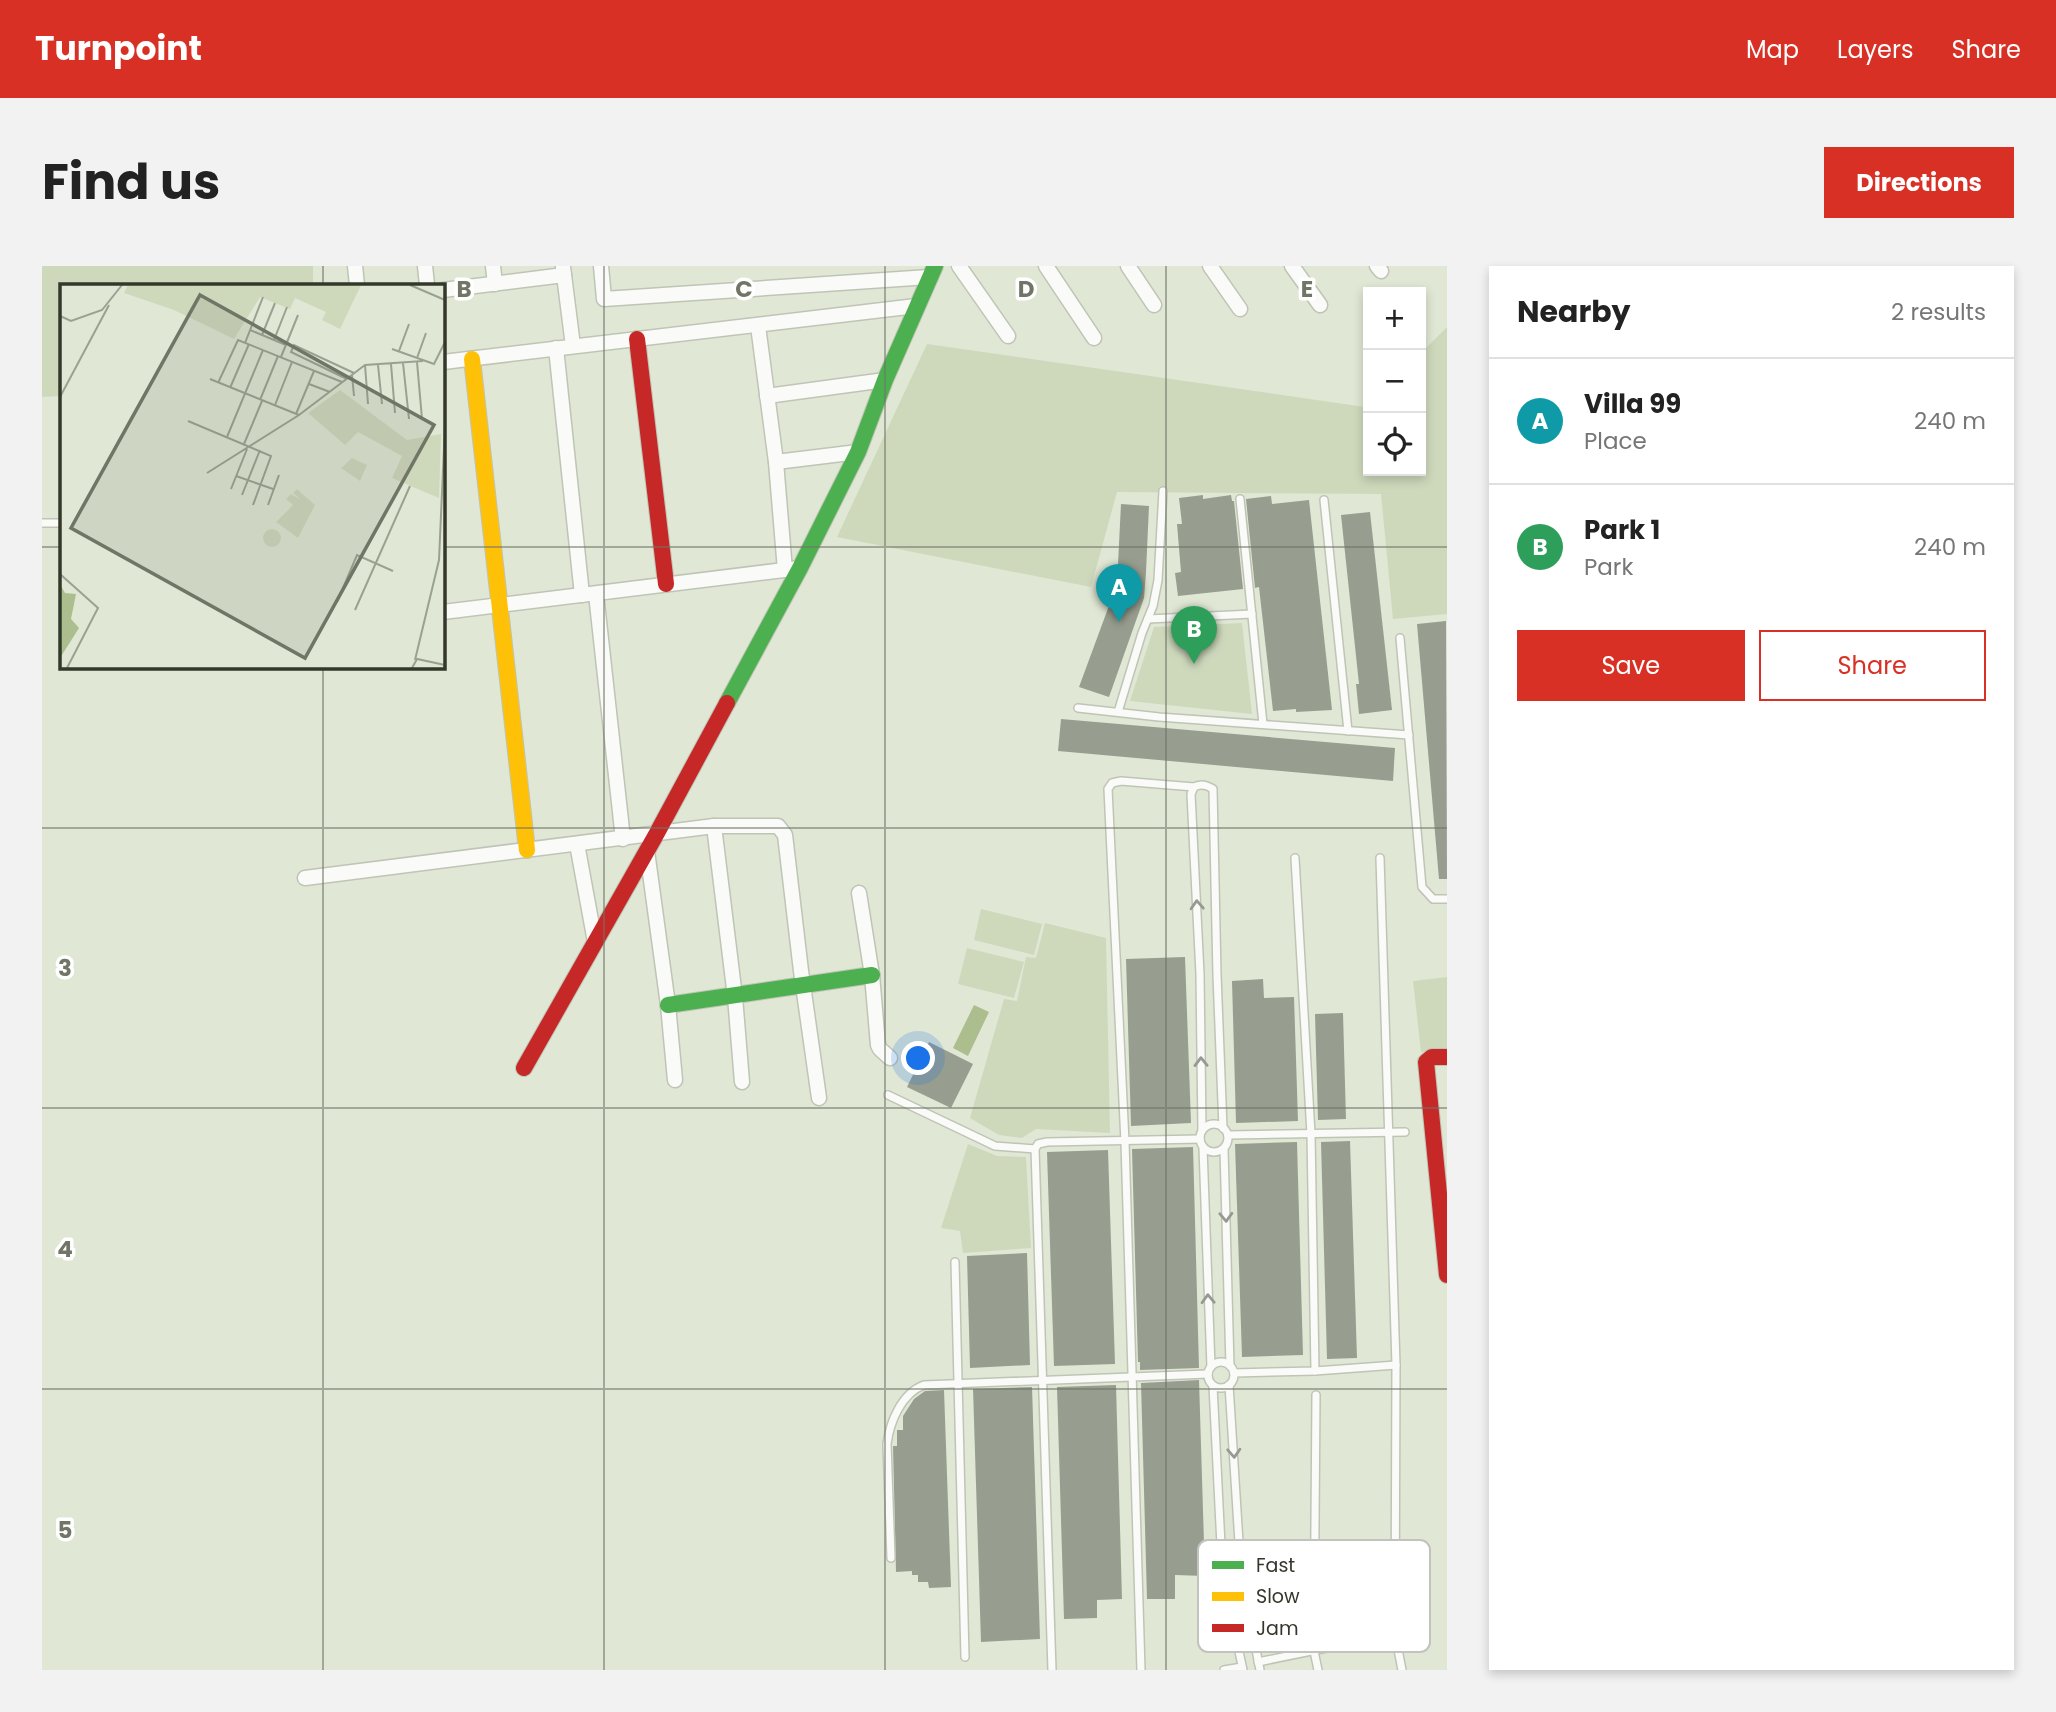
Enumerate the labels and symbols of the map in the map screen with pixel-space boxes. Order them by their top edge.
text: B [456,273,472,305]
text: C [735,273,753,305]
text: D [1018,273,1034,305]
text: E [1301,273,1313,305]
inset map [60,284,444,668]
pin: A [1096,564,1142,622]
pin: B [1171,606,1217,664]
one-way arrow [1189,900,1204,911]
text: 3 [58,952,72,984]
your location [901,1041,935,1075]
one-way arrow [1193,1056,1209,1067]
one-way arrow [1218,1211,1233,1222]
text: 4 [57,1233,73,1265]
one-way arrow [1201,1293,1216,1304]
one-way arrow [1226,1448,1241,1459]
text: 5 [58,1514,72,1546]
legend [1198,1540,1430,1652]
text: Fast [1256,1552,1295,1579]
text: Slow [1256,1583,1300,1610]
text: Jam [1256,1615,1298,1642]

